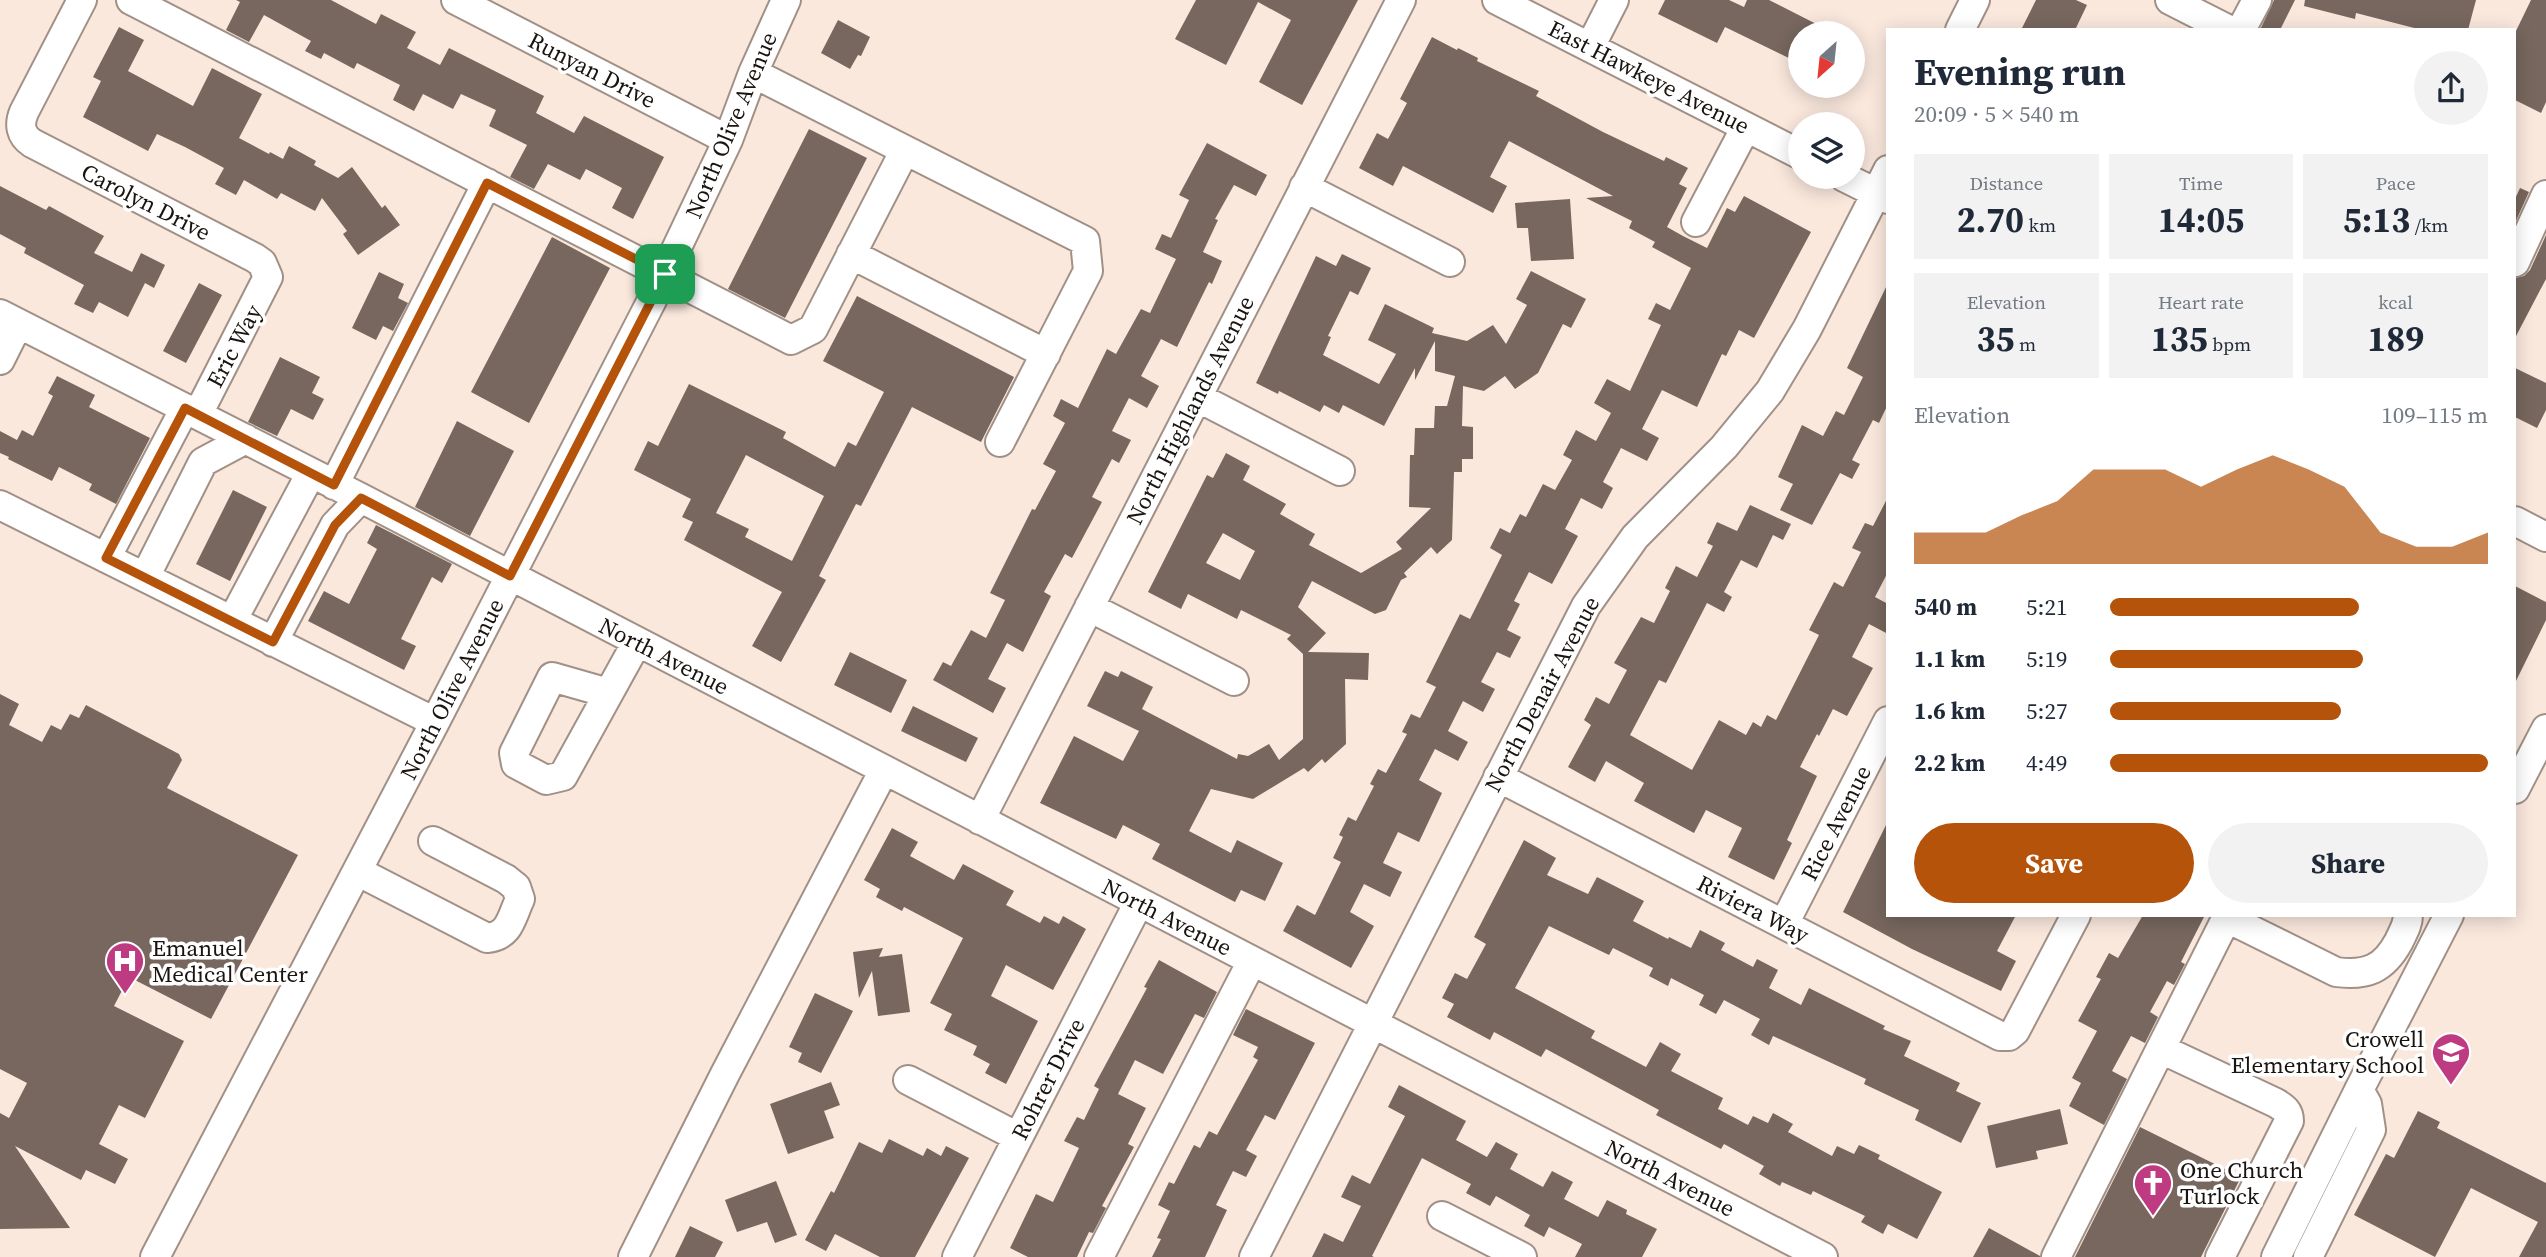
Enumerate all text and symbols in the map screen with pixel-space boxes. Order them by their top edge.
street label: East Hawkeye Avenue [1543,12,1755,142]
north arrow [1788,21,1866,98]
map controls [1788,21,1865,189]
street label: Runyan Drive [523,24,661,116]
street label: North Olive Avenue [677,27,785,223]
text: Evening run [1914,46,2126,98]
button: share [2414,51,2488,125]
text: 20:09 · 5 × 540 m [1914,98,2080,130]
button: layers [1788,112,1865,189]
street label: Carolyn Drive [76,156,216,248]
text: Distance [1970,170,2043,196]
text: Time [2179,170,2223,196]
text: Pace [2376,170,2416,196]
text: 2.70 [1957,196,2024,244]
text: 14:05 [2158,196,2244,244]
text: 5:13 [2343,196,2410,244]
text: km [2024,212,2056,238]
text: /km [2410,212,2448,238]
pin [635,244,695,304]
icon: arrive [646,255,684,293]
text: Elevation [1967,289,2046,315]
text: Heart rate [2158,289,2244,315]
text: kcal [2378,289,2413,315]
street label: North Highlands Avenue [1118,290,1262,530]
street label: Eric Way [199,299,269,393]
text: 35 [1977,315,2015,363]
text: 135 [2151,315,2208,363]
text: 189 [2367,315,2424,363]
text: m [2015,331,2036,357]
text: bpm [2208,331,2251,357]
text: Elevation [1914,399,2010,431]
text: 109–115 m [2381,399,2488,431]
street label: North Denair Avenue [1477,591,1607,797]
text: 540 m [1914,591,1977,623]
text: 5:21 [2026,591,2067,623]
street label: North Olive Avenue [392,593,512,785]
street label: North Avenue [594,610,734,702]
text: 1.1 km [1914,643,1985,675]
text: 5:19 [2026,643,2067,675]
text: 1.6 km [1914,695,1985,727]
text: 5:27 [2026,695,2067,727]
text: 2.2 km [1914,747,1985,779]
text: 4:49 [2026,747,2067,779]
street label: Rice Avenue [1793,760,1879,886]
button: Save [1914,823,2194,903]
button: Share [2208,823,2488,903]
street label: Riviera Way [1692,867,1814,951]
street label: North Avenue [1097,871,1237,963]
place label: Emanuel Medical Center [152,932,308,990]
hospital icon: Emanuel Medical Center [104,940,146,995]
street label: Rohrer Drive [1004,1013,1092,1145]
place label: Crowell Elementary School [2231,1023,2424,1081]
school or university icon: Crowell Elementary School [2430,1031,2472,1086]
street label: North Avenue [1600,1132,1740,1224]
place label: One Church Turlock [2180,1154,2303,1212]
church icon: One Church Turlock [2132,1162,2174,1217]

